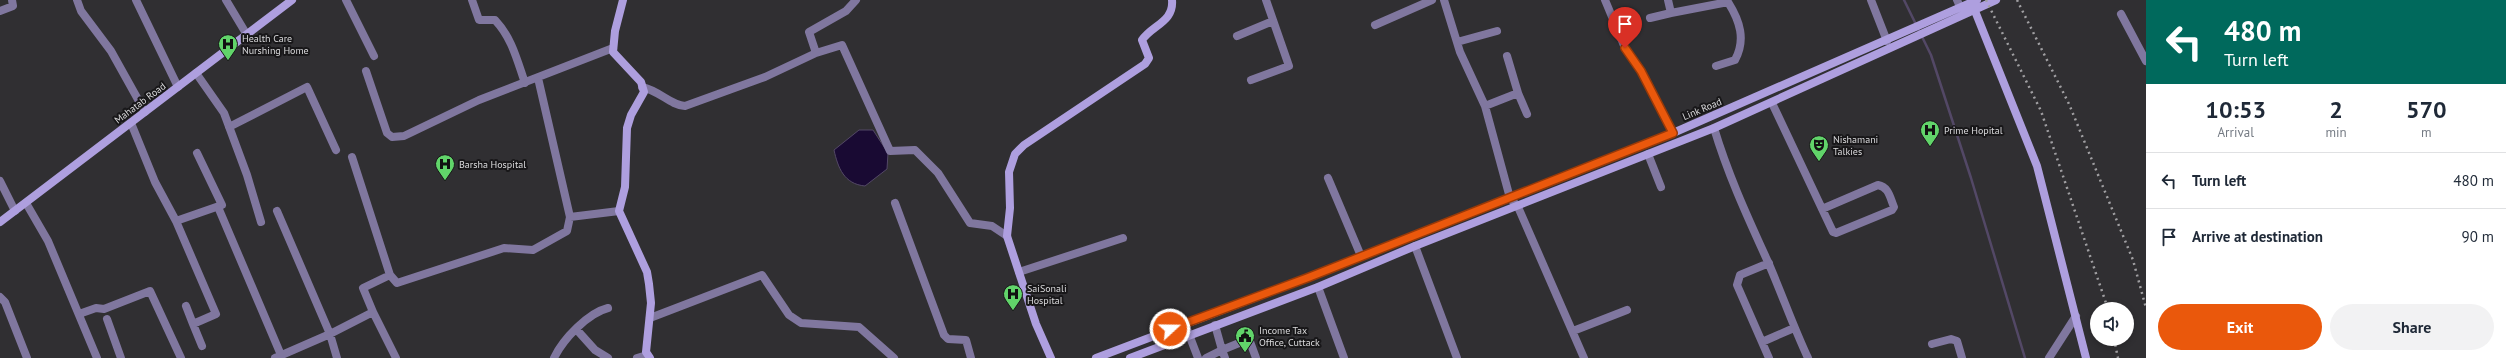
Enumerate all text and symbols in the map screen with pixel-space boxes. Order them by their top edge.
pin [1608,7.0,1642,48]
text: 480 m [2224,12,2301,49]
icon: arrive [1614,13,1636,35]
icon: left [2158,16,2210,68]
place label: Health Care Nurshing Home [242,32,309,57]
hospital icon: Health Care Nurshing Home [217,33,239,61]
text: Turn left [2224,48,2289,71]
street label: Mahatab Road [112,79,168,127]
text: 10:53 [2205,94,2266,125]
text: 2 [2329,94,2343,125]
text: 570 [2406,94,2447,125]
street label: Link Road [1680,95,1724,123]
hospital icon: Prime Hopital [1919,119,1941,147]
place label: Prime Hopital [1944,124,2003,137]
text: Arrival [2218,124,2254,141]
text: min [2325,124,2347,141]
text: m [2421,124,2432,141]
place label: Nishamani Talkies [1833,133,1878,158]
theatre icon: Nishamani Talkies [1808,134,1830,162]
hospital icon: Barsha Hospital [434,153,456,181]
place label: Barsha Hospital [459,158,526,171]
icon: left [2158,170,2180,192]
text: Turn left [2192,171,2246,190]
text: 480 m [2453,171,2494,190]
icon: arrive [2158,226,2180,248]
text: Arrive at destination [2192,227,2323,246]
text: 90 m [2461,227,2494,246]
place label: SaiSonali Hospital [1027,282,1067,307]
hospital icon: SaiSonali Hospital [1002,283,1024,311]
map controls [2090,302,2134,346]
button: sound [2090,302,2134,346]
button: Exit [2158,304,2322,350]
button: Share [2330,304,2494,350]
position arrow [1149,308,1191,350]
place label: Income Tax Office, Cuttack [1259,324,1320,349]
public building icon: Income Tax Office, Cuttack [1234,325,1256,353]

